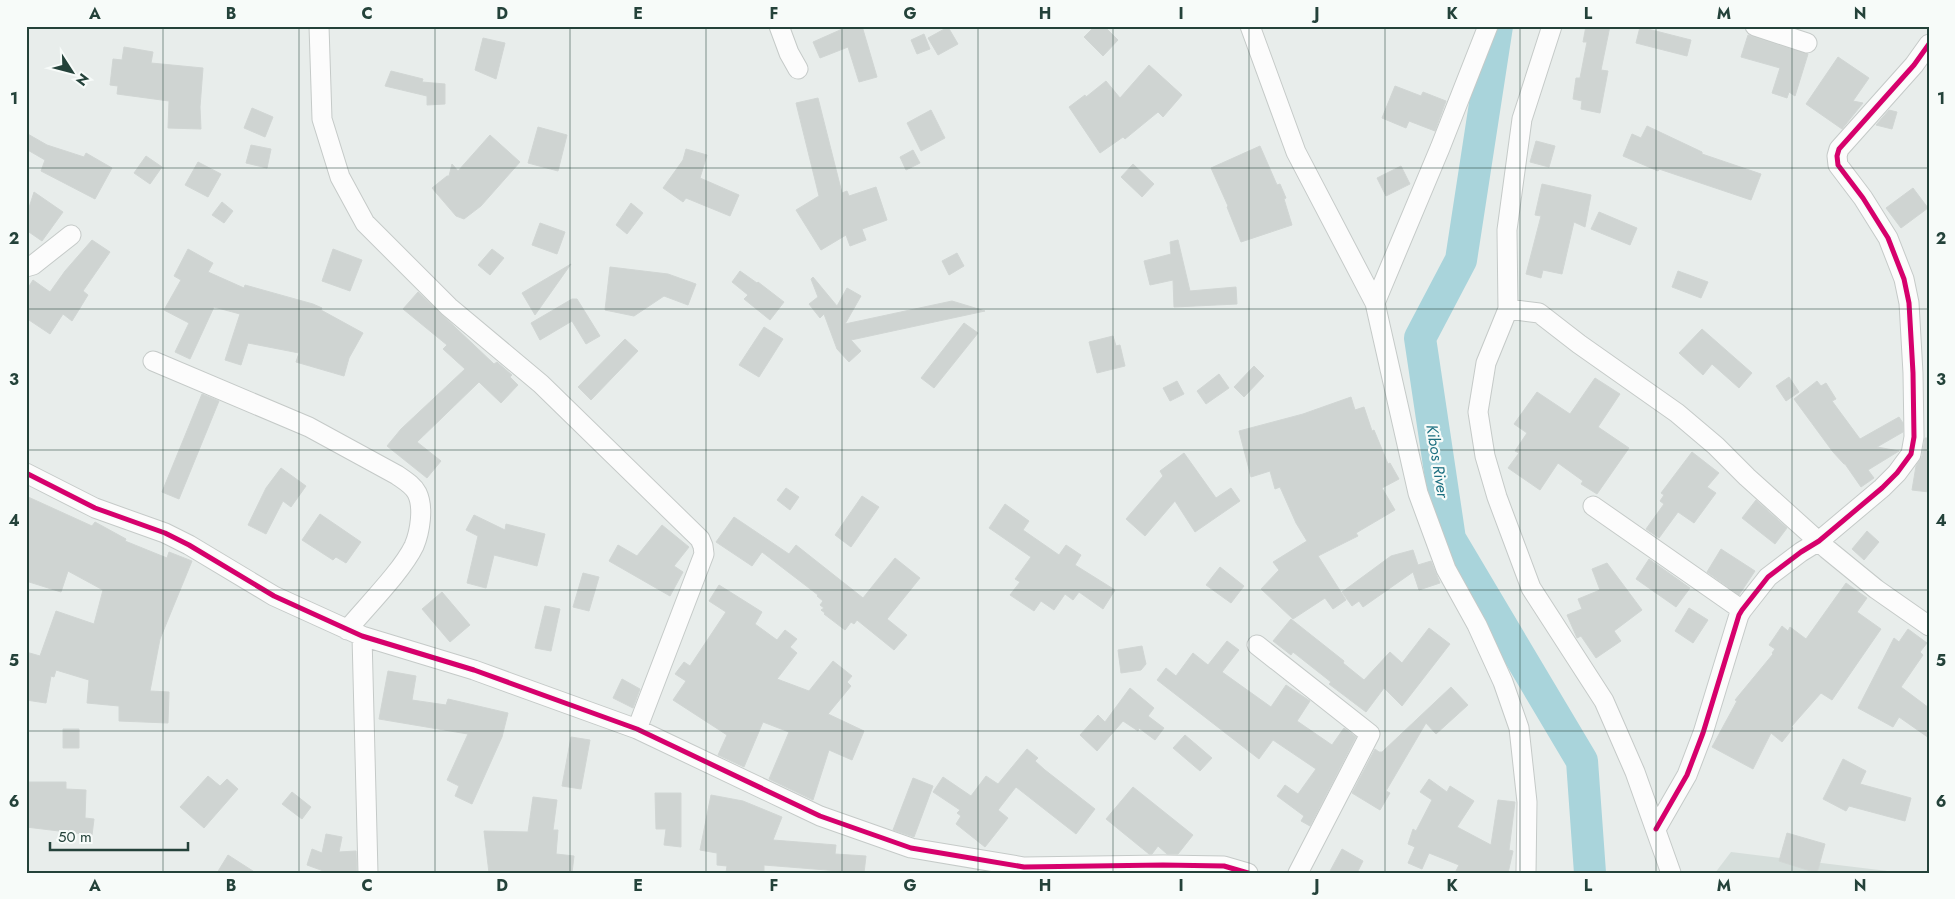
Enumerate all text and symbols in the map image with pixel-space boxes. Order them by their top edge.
text: A [88,2,101,25]
text: B [226,2,236,25]
text: C [361,2,373,25]
text: D [496,2,508,25]
text: E [633,2,643,25]
text: F [770,2,778,25]
text: G [903,2,917,25]
text: H [1039,2,1051,25]
text: I [1178,2,1184,25]
text: J [1311,2,1320,25]
text: K [1446,2,1458,25]
text: L [1584,2,1593,25]
text: M [1717,2,1731,25]
text: N [1854,2,1866,25]
north arrow [48,48,98,98]
text: N [71,69,94,90]
text: 1 [10,87,18,110]
text: 1 [1937,87,1945,110]
text: 2 [9,227,19,250]
text: 2 [1936,227,1946,250]
text: 3 [9,368,19,391]
text: 3 [1936,368,1946,391]
water label: Kibos River [1420,423,1455,501]
text: 4 [8,509,20,532]
text: 4 [1935,509,1947,532]
text: 5 [9,649,19,672]
text: 5 [1936,649,1946,672]
text: 6 [9,790,19,813]
text: 6 [1936,790,1946,813]
scale bar [50,819,188,851]
text: 50 m [58,826,92,848]
text: A [88,874,101,897]
text: B [226,874,236,897]
text: C [361,874,373,897]
text: D [496,874,508,897]
text: E [633,874,643,897]
text: F [770,874,778,897]
text: G [903,874,917,897]
text: H [1039,874,1051,897]
text: I [1178,874,1184,897]
text: J [1311,874,1320,897]
text: K [1446,874,1458,897]
text: L [1584,874,1593,897]
text: M [1717,874,1731,897]
text: N [1854,874,1866,897]

